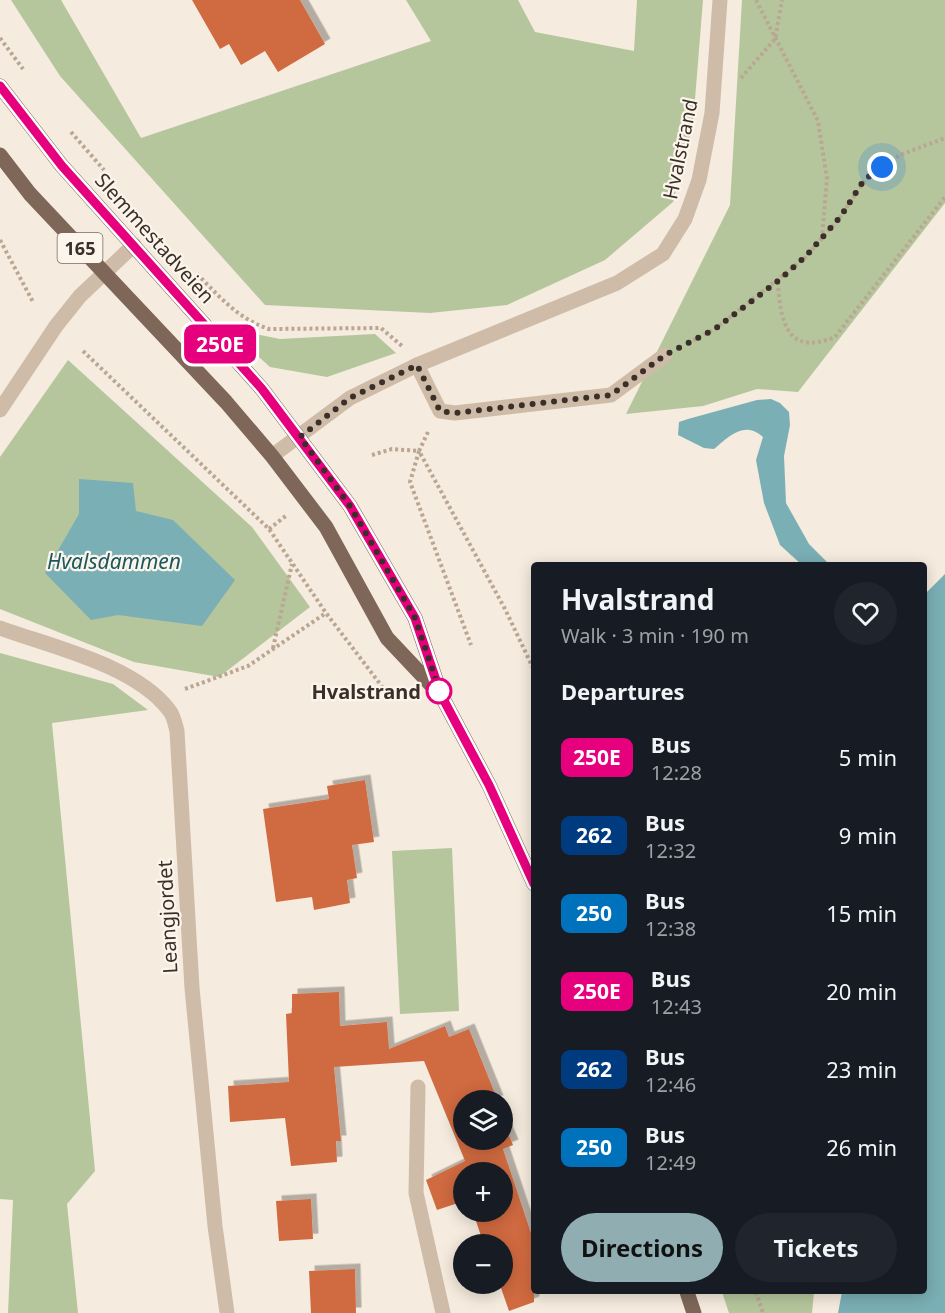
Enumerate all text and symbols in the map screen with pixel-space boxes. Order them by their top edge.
street label: Hvalstrand [656,96,704,202]
your location [867,152,897,182]
street label: Slemmestadveien [89,167,221,309]
road number: 165 [58,233,103,263]
line badge: 250E [178,324,262,364]
text: 250E [196,330,244,358]
water label: Hvalsdammen [47,547,181,575]
text: Hvalstrand [561,580,714,618]
button: heart [834,582,897,645]
text: Walk · 3 min · 190 m [561,622,749,649]
text: Departures [561,676,685,706]
place label: Hvalstrand [311,678,421,705]
marker: Hvalstrand [426,678,452,704]
text: Bus [651,729,691,759]
text: 5 min [839,742,897,772]
text: 250E [573,743,621,771]
text: 12:28 [651,759,702,786]
text: Bus [645,807,685,837]
text: 9 min [839,820,897,850]
text: 262 [576,821,612,849]
text: 12:32 [645,837,696,864]
street label: Leangjordet [151,860,183,974]
text: Bus [645,885,685,915]
text: 15 min [826,898,897,928]
text: 250 [576,899,612,927]
text: 12:38 [645,915,696,942]
text: Bus [651,963,691,993]
text: 20 min [826,976,897,1006]
text: 250E [573,977,621,1005]
text: 12:43 [651,993,702,1020]
text: Bus [645,1041,685,1071]
text: 23 min [826,1054,897,1084]
text: 262 [576,1055,612,1083]
text: 12:46 [645,1071,696,1098]
map controls [453,1090,513,1294]
button: layers [453,1090,513,1150]
text: Bus [645,1119,685,1149]
text: 26 min [826,1132,897,1162]
text: 250 [576,1133,612,1161]
text: 12:49 [645,1149,696,1176]
button: + [453,1162,513,1222]
button: Directions [561,1213,723,1282]
button: Tickets [735,1213,897,1282]
button: − [453,1234,513,1294]

